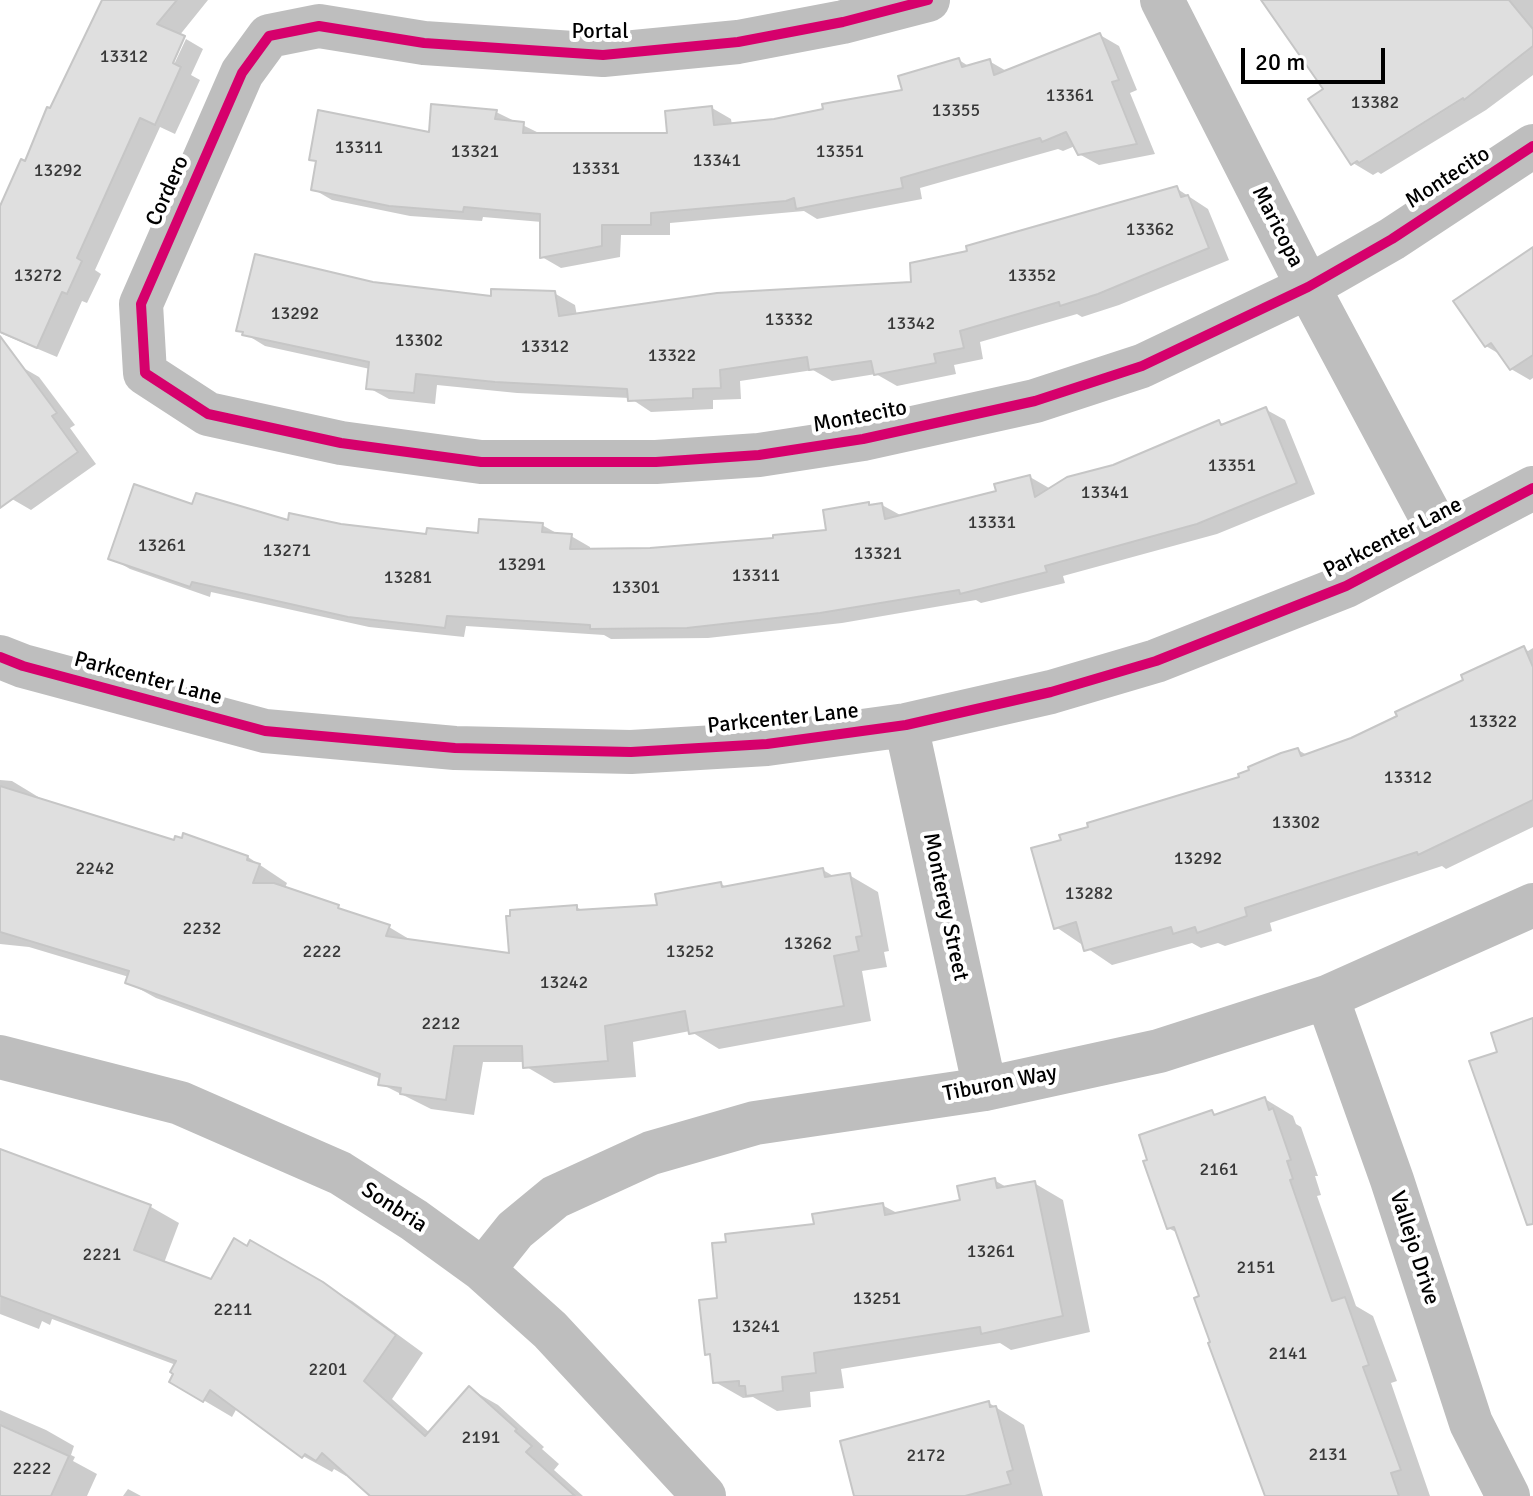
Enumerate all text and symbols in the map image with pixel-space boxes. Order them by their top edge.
street label: Portal [571,19,629,45]
scale bar [1245,32,1389,82]
house number: 13312 [100,46,148,68]
text: 20 m [1255,47,1305,77]
house number: 13361 [1046,85,1094,107]
house number: 13382 [1351,92,1399,114]
house number: 13355 [932,100,980,122]
house number: 13311 [335,137,383,159]
house number: 13321 [451,141,499,163]
house number: 13351 [816,141,864,163]
street label: Montecito [1401,141,1495,215]
house number: 13341 [693,150,741,172]
street label: Cordero [141,152,195,230]
house number: 13331 [572,158,620,180]
house number: 13292 [34,160,82,182]
street label: Maricopa [1245,182,1309,272]
house number: 13362 [1126,219,1174,241]
house number: 13272 [14,265,62,287]
house number: 13352 [1008,265,1056,287]
house number: 13292 [271,303,319,325]
house number: 13332 [765,309,813,331]
house number: 13342 [887,313,935,335]
house number: 13302 [395,330,443,352]
house number: 13312 [521,336,569,358]
house number: 13322 [648,345,696,367]
street label: Montecito [811,395,909,439]
house number: 13351 [1208,455,1256,477]
house number: 13341 [1081,482,1129,504]
street label: Parkcenter Lane [1319,492,1467,584]
house number: 13331 [968,512,1016,534]
house number: 13261 [138,535,186,557]
house number: 13271 [263,540,311,562]
house number: 13321 [854,543,902,565]
house number: 13291 [498,554,546,576]
house number: 13311 [732,565,780,587]
house number: 13281 [384,567,432,589]
house number: 13301 [612,577,660,599]
street label: Parkcenter Lane [71,647,225,711]
street label: Parkcenter Lane [706,698,860,740]
house number: 13322 [1469,711,1517,733]
house number: 13312 [1384,767,1432,789]
house number: 13302 [1272,812,1320,834]
street label: Monterey Street [916,831,974,983]
house number: 13292 [1174,848,1222,870]
house number: 2242 [76,858,114,880]
house number: 13282 [1065,883,1113,905]
house number: 2232 [183,918,221,940]
house number: 13262 [784,933,832,955]
house number: 2222 [303,941,341,963]
house number: 13252 [666,941,714,963]
house number: 13242 [540,972,588,994]
house number: 2212 [422,1013,460,1035]
street label: Tiburon Way [941,1060,1059,1108]
house number: 2161 [1200,1159,1238,1181]
street label: Sonbria [356,1177,432,1239]
street label: Vallejo Drive [1383,1188,1445,1308]
house number: 13261 [967,1241,1015,1263]
house number: 2221 [83,1244,121,1266]
house number: 2151 [1237,1257,1275,1279]
house number: 13251 [853,1288,901,1310]
house number: 2211 [214,1299,252,1321]
house number: 13241 [732,1316,780,1338]
house number: 2141 [1269,1343,1307,1365]
house number: 2201 [309,1359,347,1381]
house number: 2191 [462,1427,500,1449]
house number: 2131 [1309,1444,1347,1466]
house number: 2172 [907,1445,945,1467]
house number: 2222 [13,1458,51,1480]

